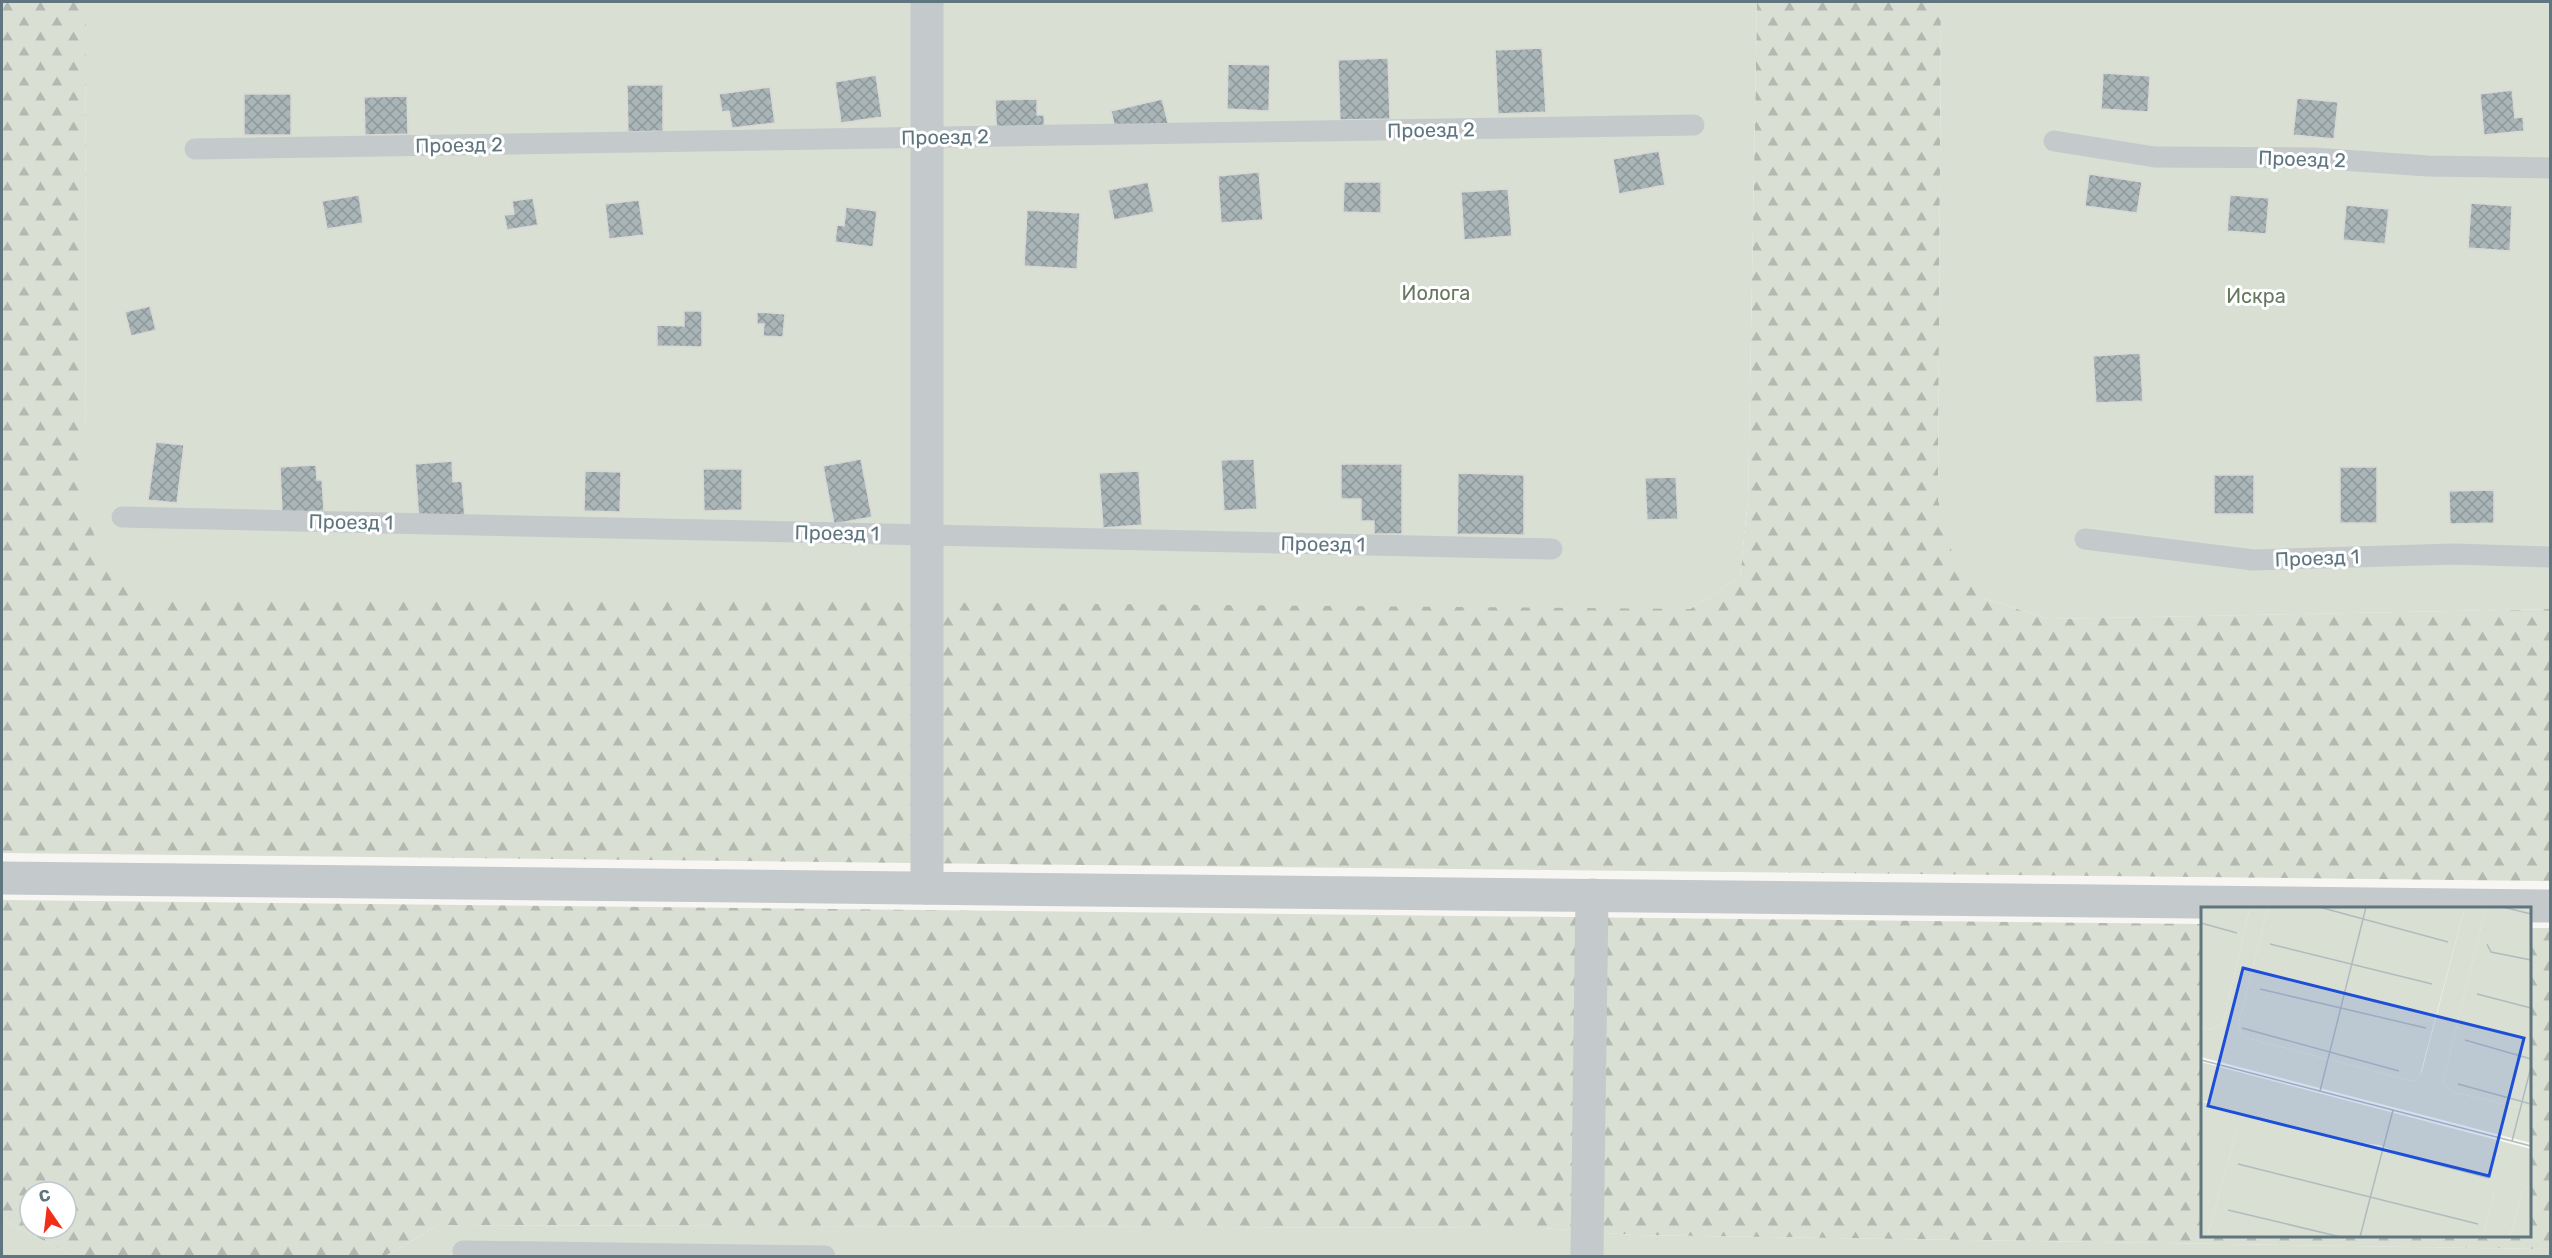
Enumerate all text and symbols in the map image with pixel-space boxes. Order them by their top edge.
street label: Проезд 2 [1387,117,1475,143]
street label: Проезд 2 [901,124,989,150]
street label: Проезд 2 [415,132,503,158]
street label: Проезд 2 [2258,145,2346,173]
park label: Иолога [1402,281,1470,305]
park label: Искра [2226,284,2286,308]
street label: Проезд 1 [309,509,393,535]
street label: Проезд 1 [795,520,879,546]
street label: Проезд 1 [1281,531,1365,557]
street label: Проезд 1 [2274,545,2360,571]
inset map [2201,907,2531,1237]
north arrow [18,1180,78,1240]
text: С [37,1185,52,1207]

